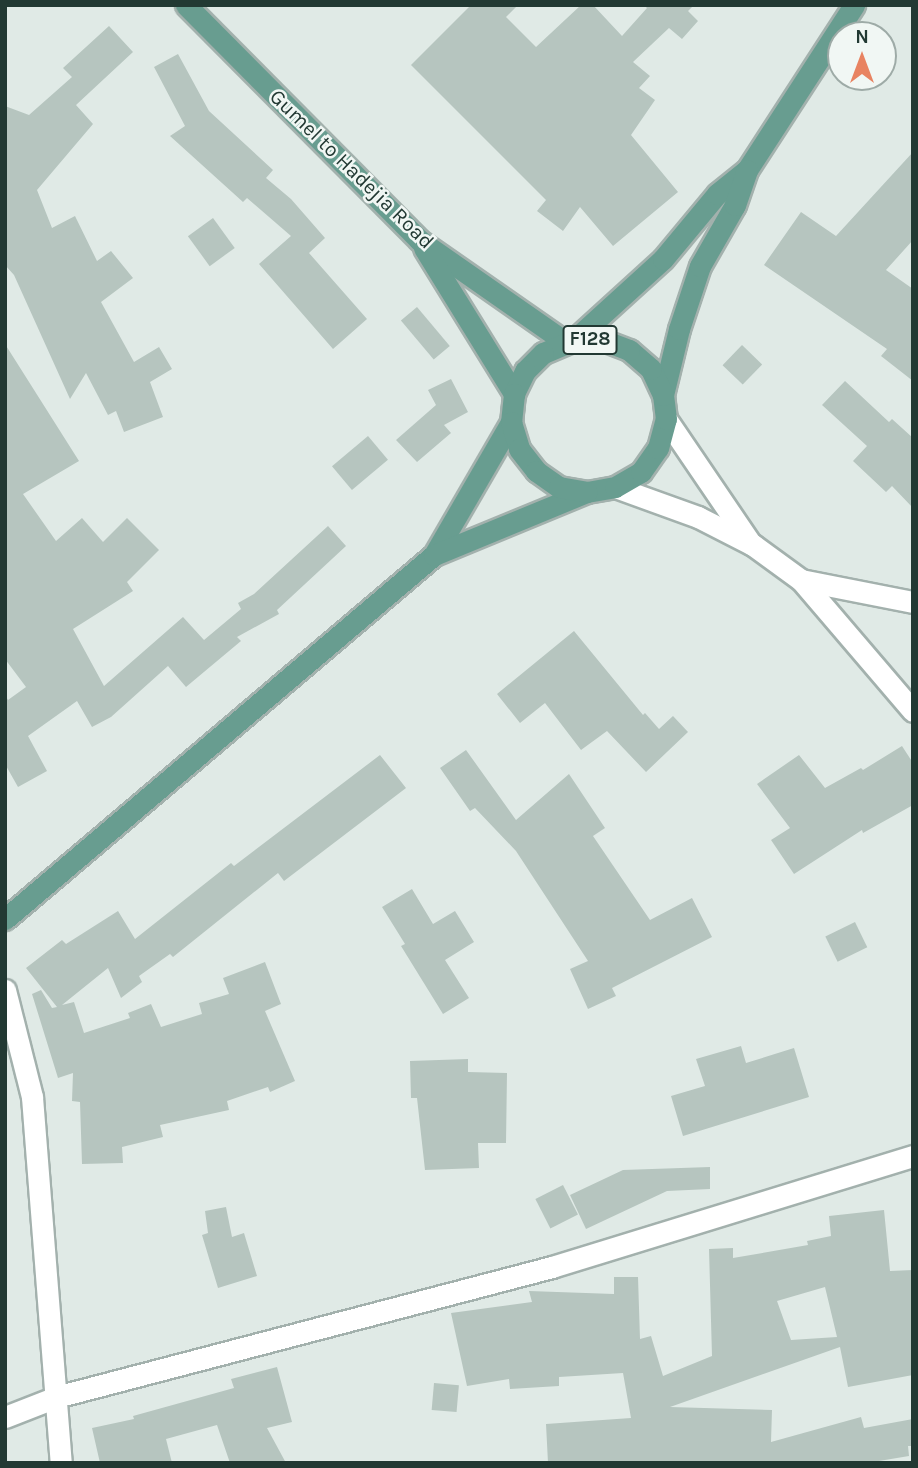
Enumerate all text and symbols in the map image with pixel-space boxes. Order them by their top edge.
north arrow [827,21,897,91]
text: N [855,26,869,48]
street label: Gumel to Hadejia Road [265,84,439,254]
road number: F128 [562,324,618,356]

